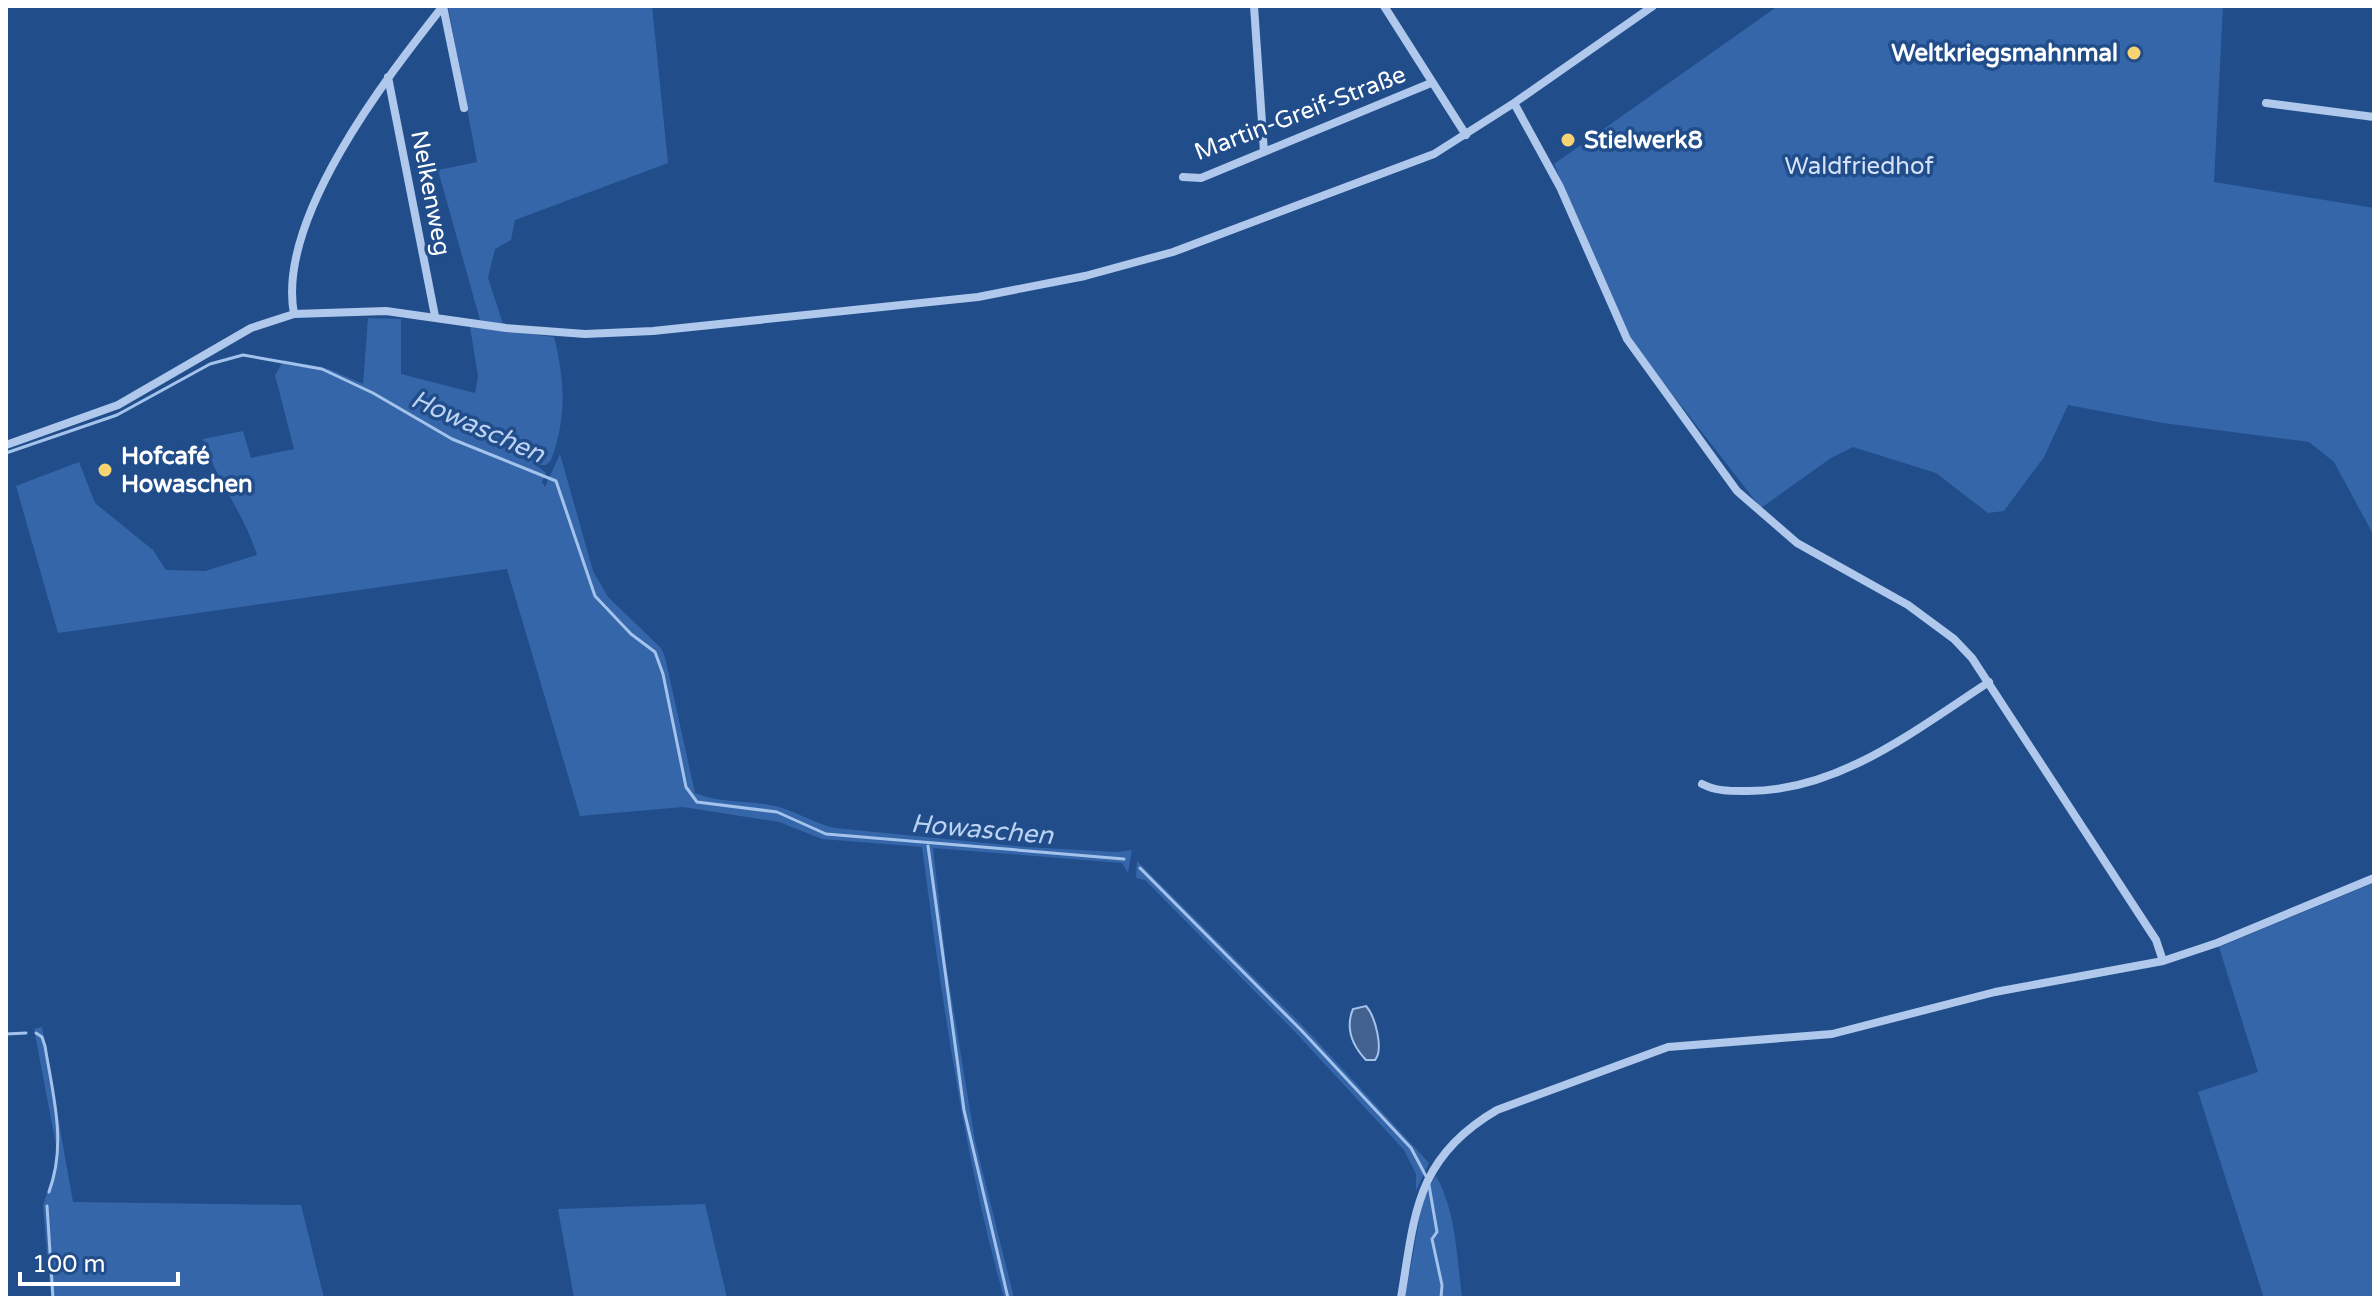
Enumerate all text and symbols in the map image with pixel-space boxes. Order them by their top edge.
place label: Weltkriegsmahnmal [1891,39,2118,68]
marker: Weltkriegsmahnmal [2125,44,2143,62]
street label: Martin-Greif-Straße [1190,60,1410,167]
place label: Stielwerk8 [1584,126,1703,155]
street label: Nelkenweg [404,128,457,258]
marker: Stielwerk8 [1559,131,1577,149]
park label: Waldfriedhof [1784,152,1934,181]
water label: Howaschen [406,383,550,470]
place label: Hofcafé Howaschen [121,442,253,499]
marker: Hofcafé Howaschen [96,461,114,479]
water label: Howaschen [910,808,1056,851]
scale bar [20,1236,178,1286]
text: 100 m [32,1250,106,1279]

